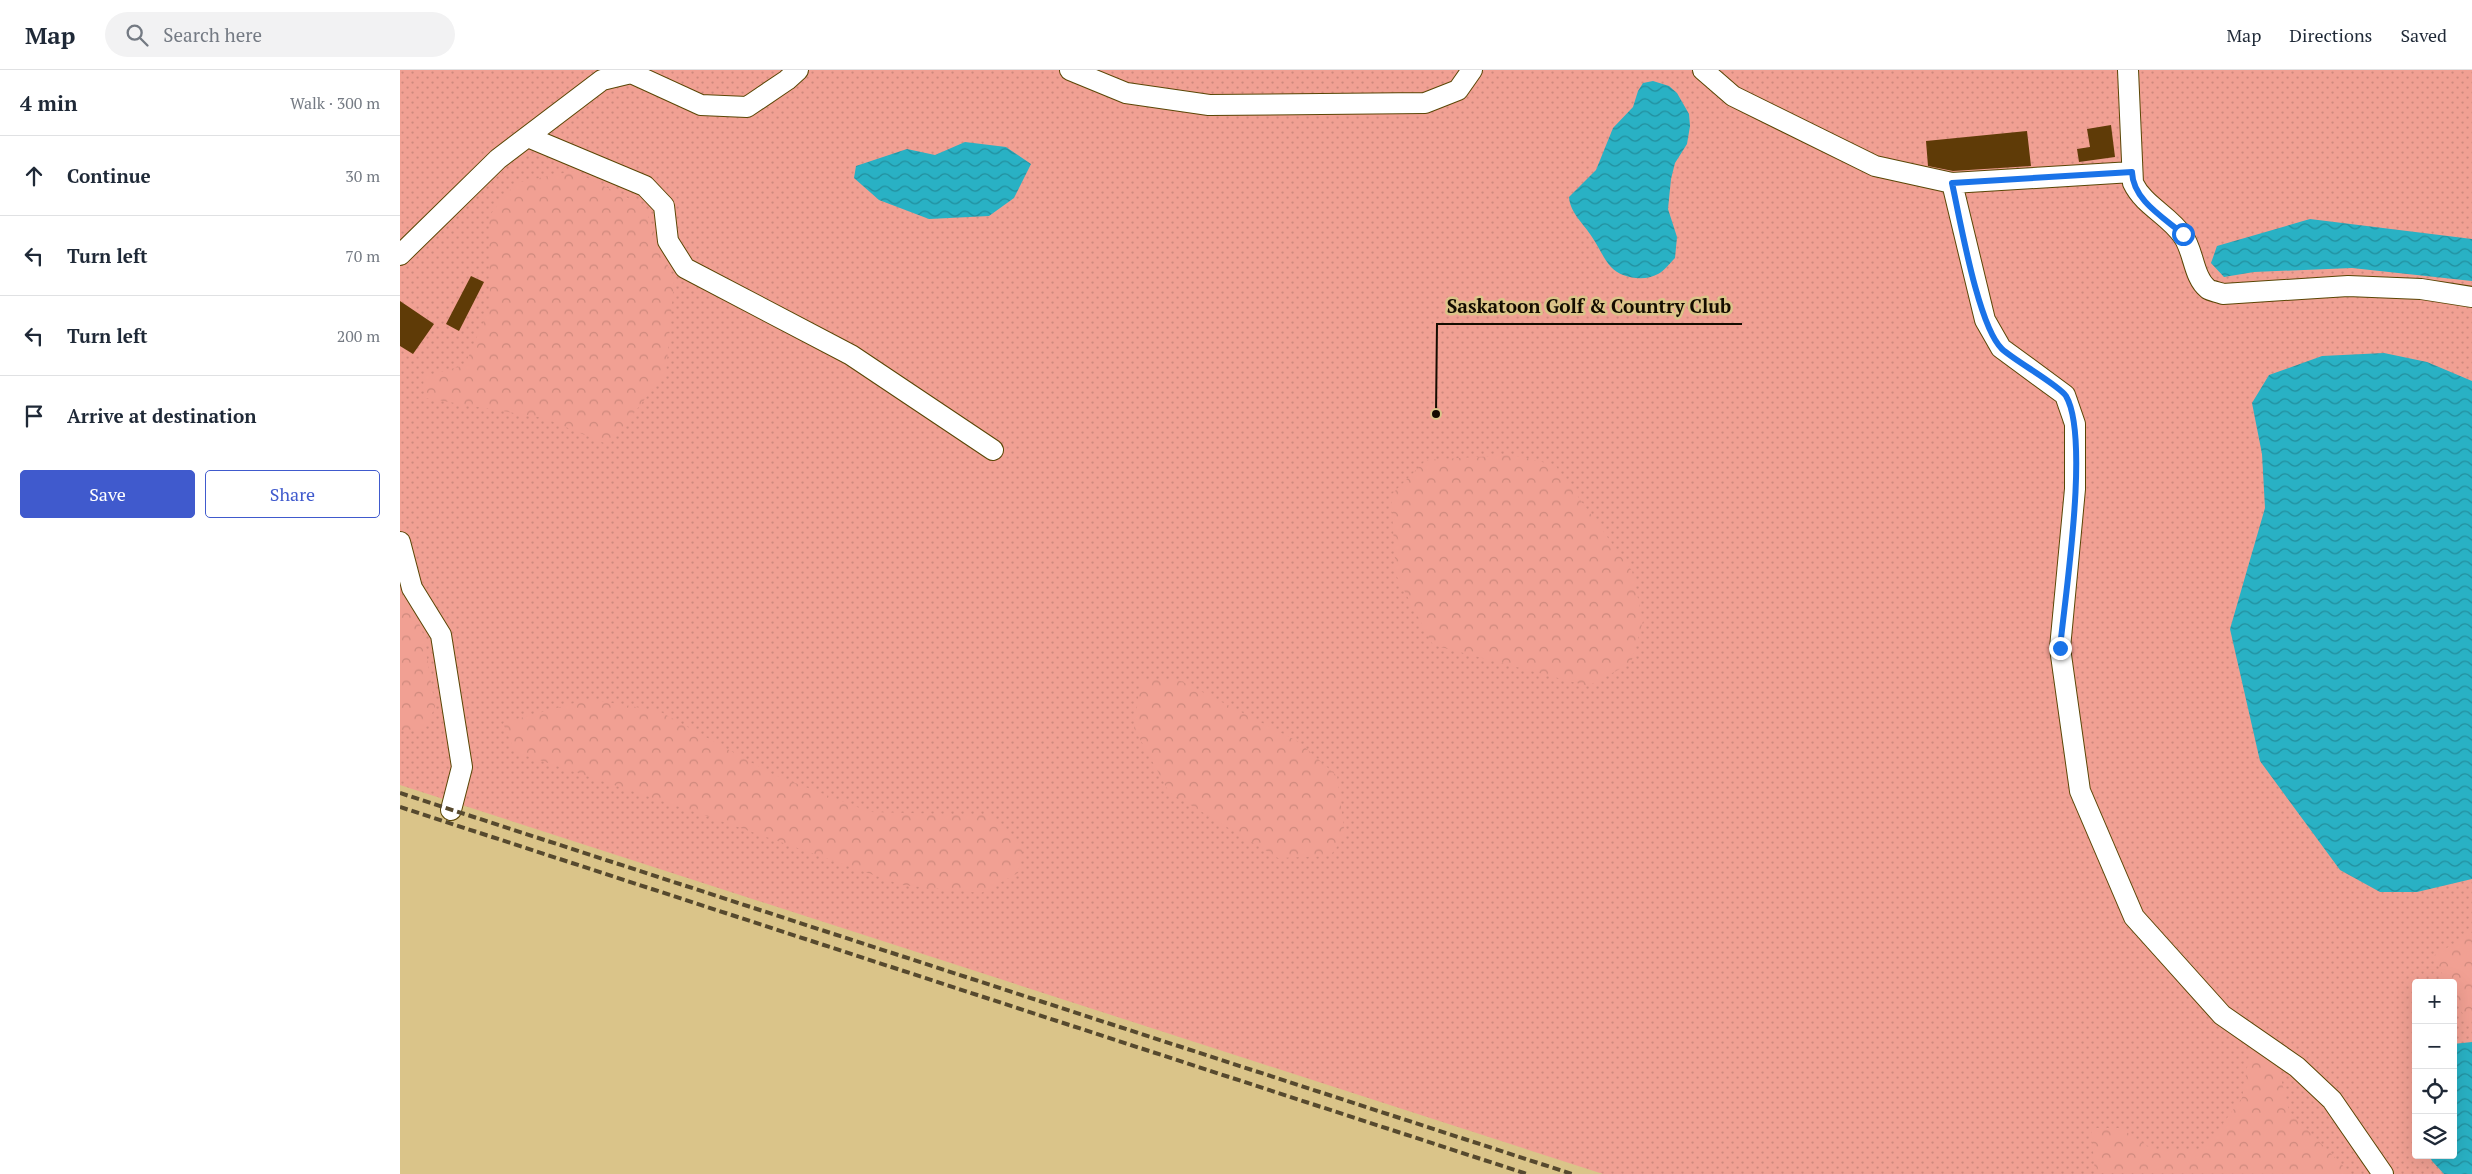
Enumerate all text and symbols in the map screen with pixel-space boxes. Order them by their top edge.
search box [105,12,455,57]
text: Map [25,19,75,51]
icon: search [123,21,151,49]
text: Search here [163,22,262,47]
text: Map [2226,23,2261,47]
text: Directions [2289,23,2372,47]
text: Saved [2400,23,2447,47]
text: 4 min [20,89,77,117]
text: Walk · 300 m [290,92,380,114]
icon: ahead [20,162,48,190]
text: Continue [67,163,151,188]
text: 30 m [345,165,380,187]
route start [2172,223,2195,246]
icon: left [20,242,48,270]
text: Turn left [67,243,148,268]
text: 70 m [345,245,380,267]
callout: Saskatoon Golf & Country Club [1437,290,1742,324]
text: Saskatoon Golf & Country Club [1447,293,1731,318]
icon: left [20,322,48,350]
text: Turn left [67,323,148,348]
text: 200 m [337,325,380,347]
icon: arrive [20,402,48,430]
text: Arrive at destination [67,403,256,428]
button: Save [20,470,195,518]
button: Share [205,470,380,518]
route end [2049,637,2072,660]
map controls [2412,979,2457,1159]
button: + [2412,979,2457,1024]
button: − [2412,1024,2457,1069]
button: locate [2412,1069,2457,1114]
button: layers [2412,1114,2457,1159]

